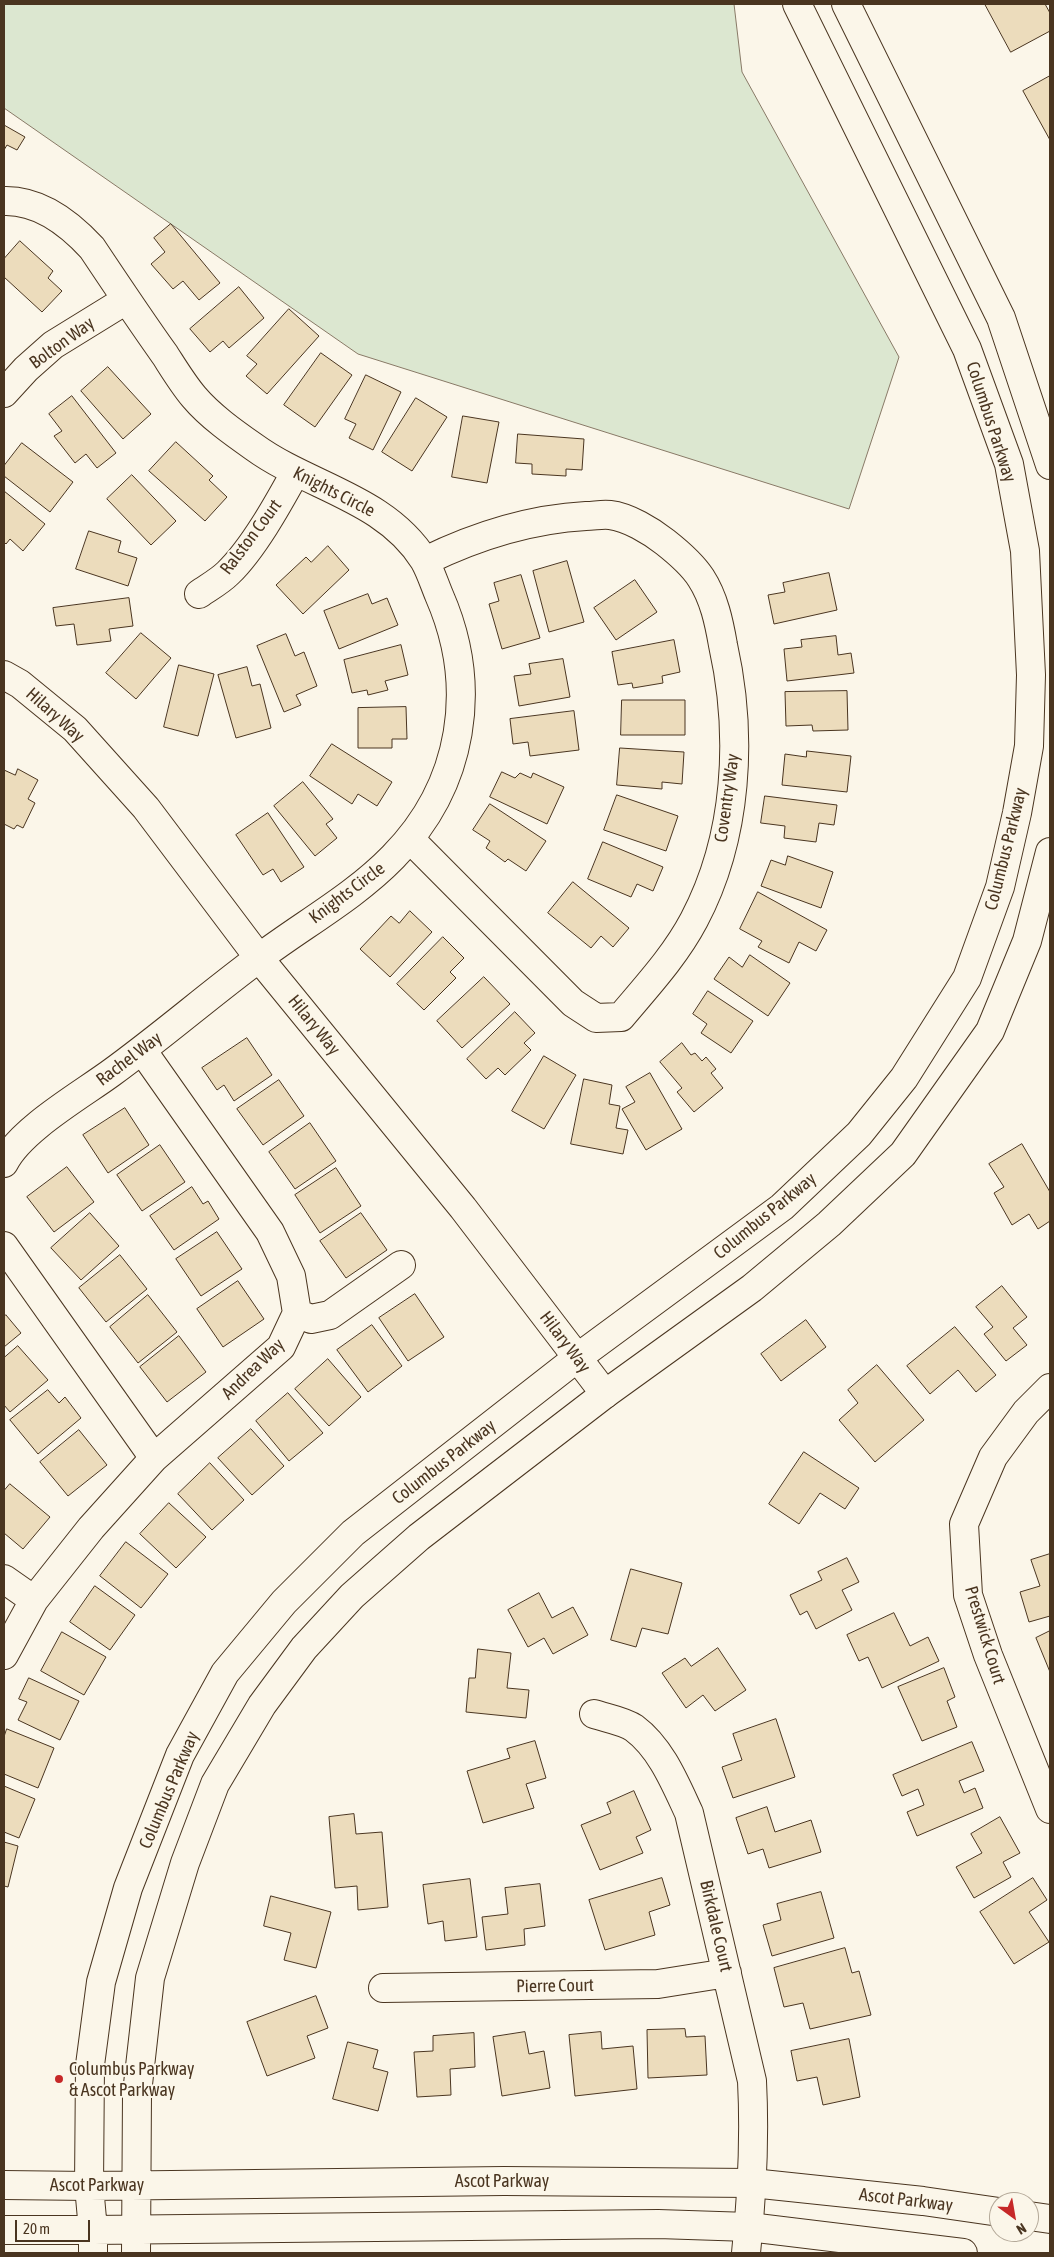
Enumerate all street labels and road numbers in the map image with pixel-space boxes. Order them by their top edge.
street label: Bolton Way [25,312,99,374]
street label: Columbus Parkway [961,359,1021,485]
street label: Knights Circle [289,462,379,522]
street label: Ralston Court [216,495,286,579]
street label: Hilary Way [21,683,89,747]
street label: Coventry Way [710,752,744,844]
street label: Columbus Parkway [980,786,1032,912]
street label: Knights Circle [305,858,389,928]
street label: Hilary Way [283,991,345,1059]
street label: Rachel Way [92,1027,166,1091]
street label: Columbus Parkway [709,1168,821,1264]
street label: Hilary Way [535,1307,595,1377]
street label: Andrea Way [217,1334,289,1404]
street label: Columbus Parkway [388,1415,500,1509]
street label: Prestwick Court [960,1583,1010,1687]
street label: Columbus Parkway [135,1728,203,1852]
street label: Birkdale Court [695,1878,737,1974]
street label: Pierre Court [516,1975,594,1997]
street label: Ascot Parkway [455,2170,549,2192]
street label: Ascot Parkway [50,2174,144,2196]
street label: Ascot Parkway [858,2184,954,2216]

